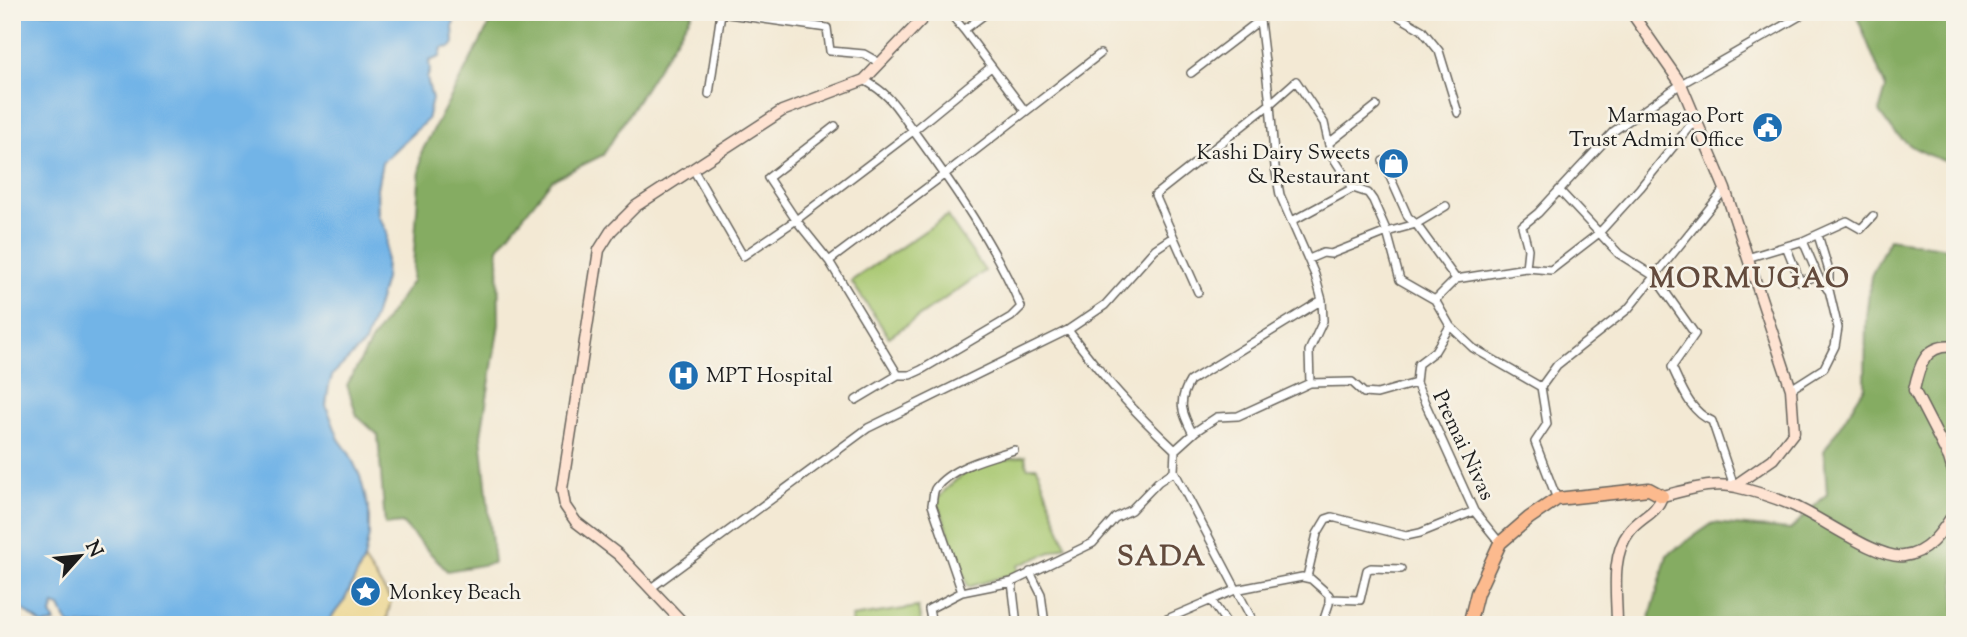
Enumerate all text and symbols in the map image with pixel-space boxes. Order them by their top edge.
place label: Marmagao Port Trust Admin Office [1569,102,1744,156]
public building icon: Marmagao Port Trust Admin Office [1750,110,1784,144]
place label: Kashi Dairy Sweets & Restaurant [1197,139,1370,193]
shop icon: Kashi Dairy Sweets & Restaurant [1376,147,1410,181]
district label: MORMUGAO [1649,260,1851,300]
hospital icon: MPT Hospital [666,358,700,392]
place label: MPT Hospital [706,362,833,392]
street label: Premai Nivas [1424,386,1501,506]
north arrow [46,522,116,592]
text: N [77,537,108,562]
district label: SADA [1117,538,1207,578]
place icon: Monkey Beach [349,575,383,609]
place label: Monkey Beach [389,579,521,609]

